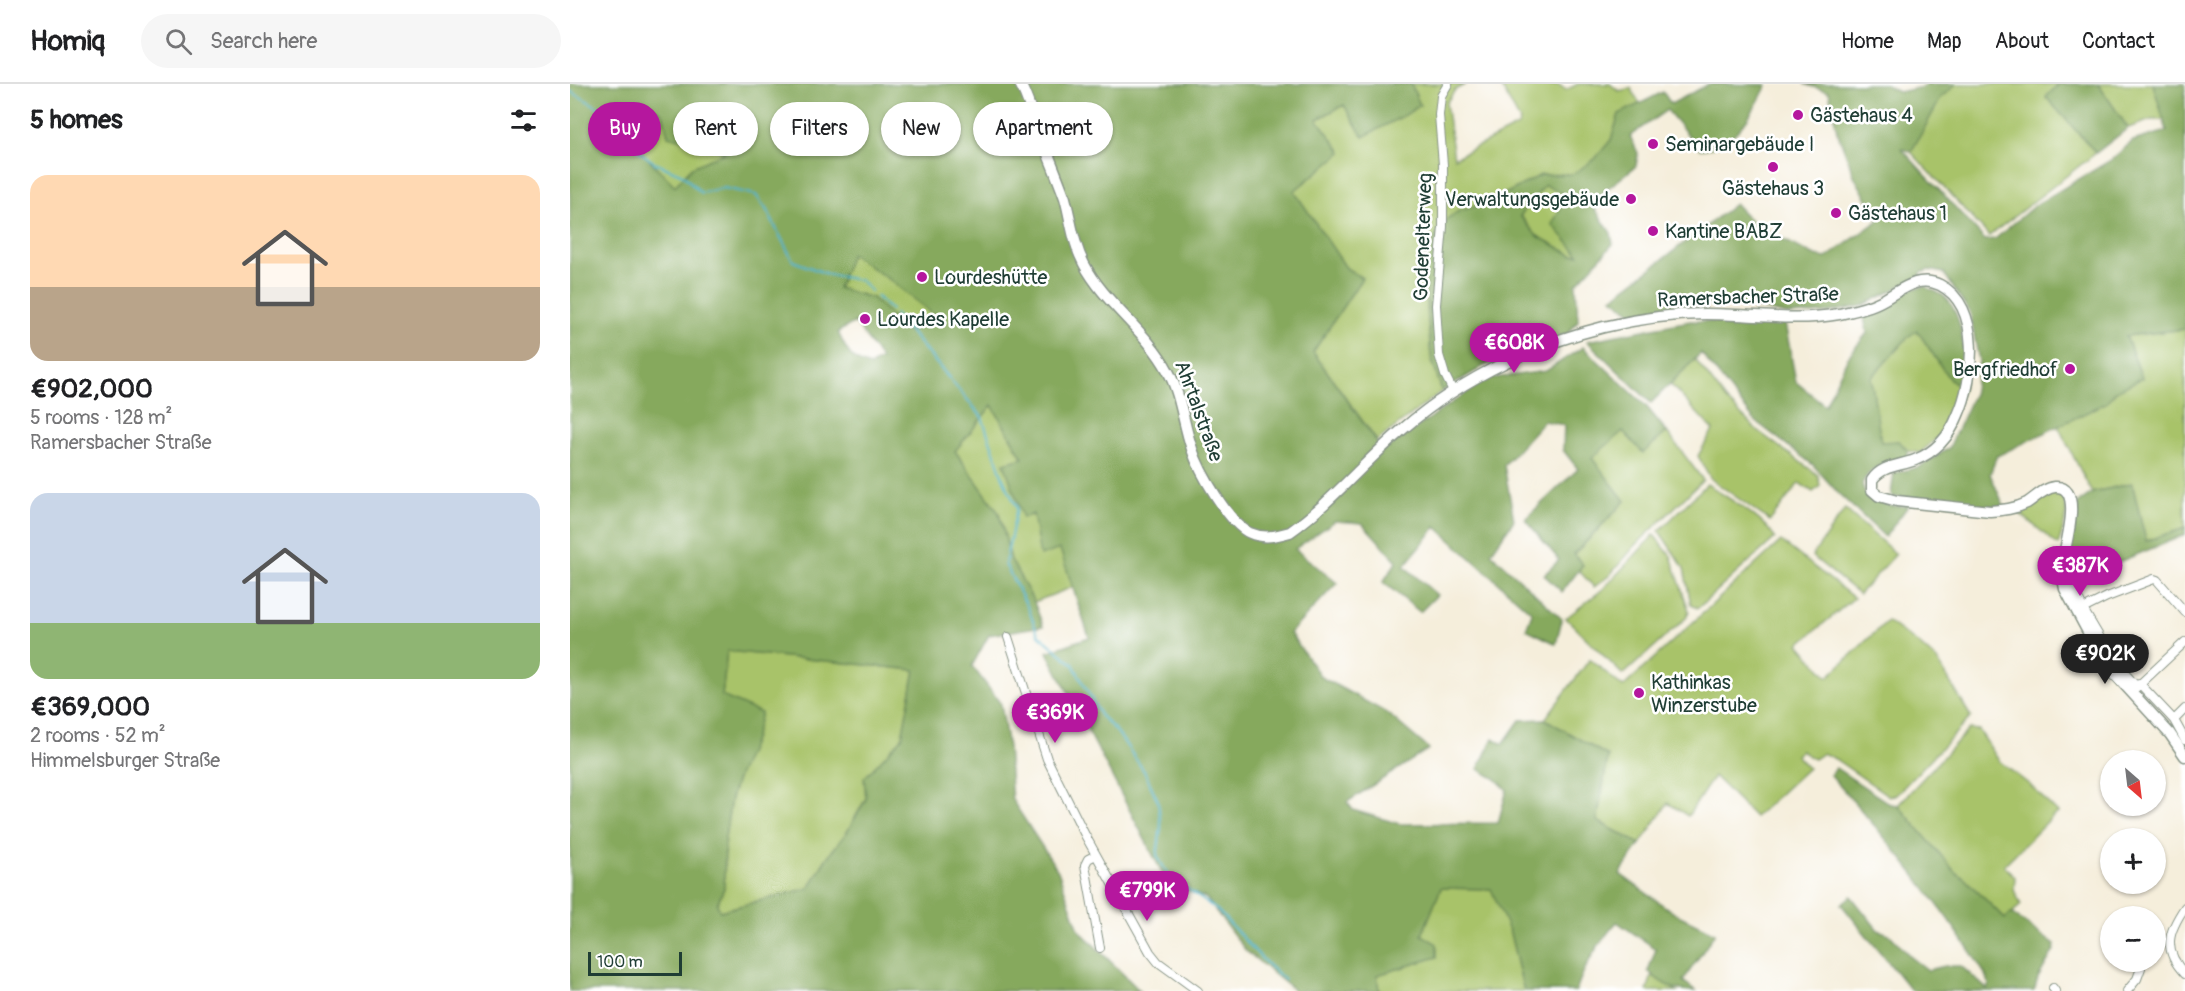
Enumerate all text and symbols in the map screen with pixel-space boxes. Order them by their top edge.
search box [141,14,561,68]
text: Homiq [30,24,105,59]
icon: search [162,25,195,58]
text: Search here [210,27,317,55]
text: Home [1841,28,1894,55]
text: Map [1927,28,1962,55]
text: About [1995,28,2049,55]
text: Contact [2082,28,2155,55]
chip: Buy [588,102,661,156]
chip: Rent [673,102,758,156]
chip: Filters [770,102,869,156]
chip: New [881,102,961,156]
chip: Apartment [973,102,1113,156]
place label: Gästehaus 4 [1810,103,1913,128]
text: 5 homes [30,104,123,136]
icon: filters [507,104,540,137]
marker: Gästehaus 4 [1791,108,1805,122]
place label: Seminargebäude I [1665,132,1814,157]
marker: Seminargebäude I [1646,137,1660,151]
marker: Gästehaus 3 [1766,160,1780,174]
street label: Godenelterweg [1408,173,1438,301]
place label: Gästehaus 3 [1722,176,1824,201]
place label: Verwaltungsgebäude [1445,187,1619,212]
marker: Verwaltungsgebäude [1624,192,1638,206]
place label: Gästehaus 1 [1848,201,1947,226]
marker: Gästehaus 1 [1829,206,1843,220]
icon: home [231,214,339,322]
place label: Kantine BABZ [1665,219,1783,244]
marker: Kantine BABZ [1646,224,1660,238]
place label: Lourdeshütte [934,265,1047,290]
marker: Lourdeshütte [915,270,929,284]
street label: Ramersbacher Straße [1657,281,1839,313]
place label: Lourdes Kapelle [877,307,1009,332]
marker: Lourdes Kapelle [858,312,872,326]
pin: €608K [1472,323,1556,374]
text: €608K [1484,330,1544,355]
street label: Ahrtalstraße [1169,357,1229,465]
place label: Bergfriedhof [1953,357,2058,382]
marker: Bergfriedhof [2063,362,2077,376]
text: €902,000 [30,373,153,405]
text: 5 rooms · 128 m² [30,405,172,430]
text: Ramersbacher Straße [30,430,212,455]
icon: home [231,532,339,640]
pin: €387K [2038,546,2122,597]
text: €387K [2051,553,2109,578]
pin: €902K [2063,634,2147,685]
text: €902K [2075,641,2135,666]
place label: Kathinkas Winzerstube [1651,670,1757,718]
marker: Kathinkas Winzerstube [1632,686,1646,700]
text: €369,000 [30,691,150,723]
pin: €369K [1013,693,1097,744]
text: €369K [1026,700,1084,725]
text: 2 rooms · 52 m² [30,723,166,748]
text: Himmelsburger Straße [30,748,220,773]
north arrow [2100,750,2166,816]
map controls [2100,750,2166,972]
button: + [2100,828,2166,894]
pin: €799K [1105,871,1189,922]
text: €799K [1119,878,1175,903]
button: − [2100,906,2166,972]
scale bar [588,949,682,976]
text: 100 m [597,952,643,972]

